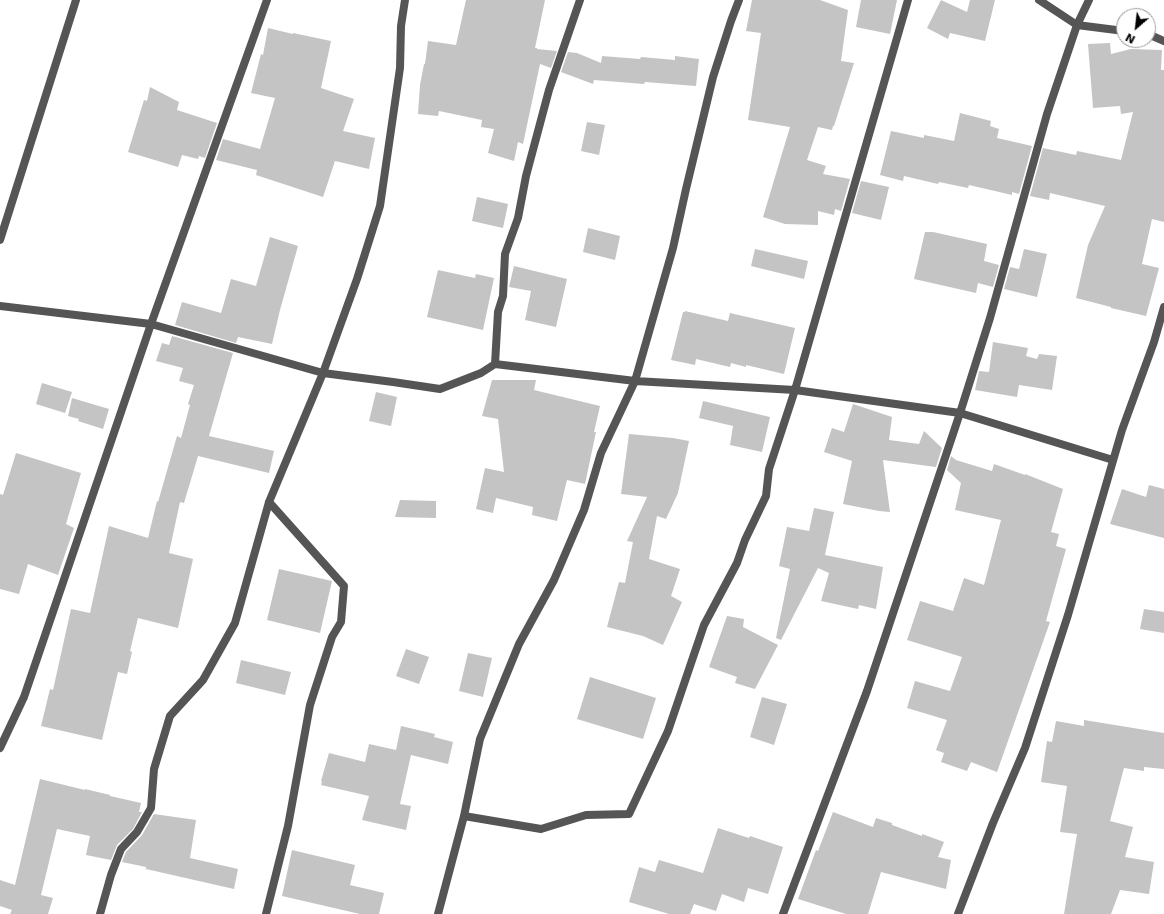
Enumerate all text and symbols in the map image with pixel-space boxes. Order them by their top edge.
north arrow [1116,8,1156,48]
text: N [1123,30,1138,46]

